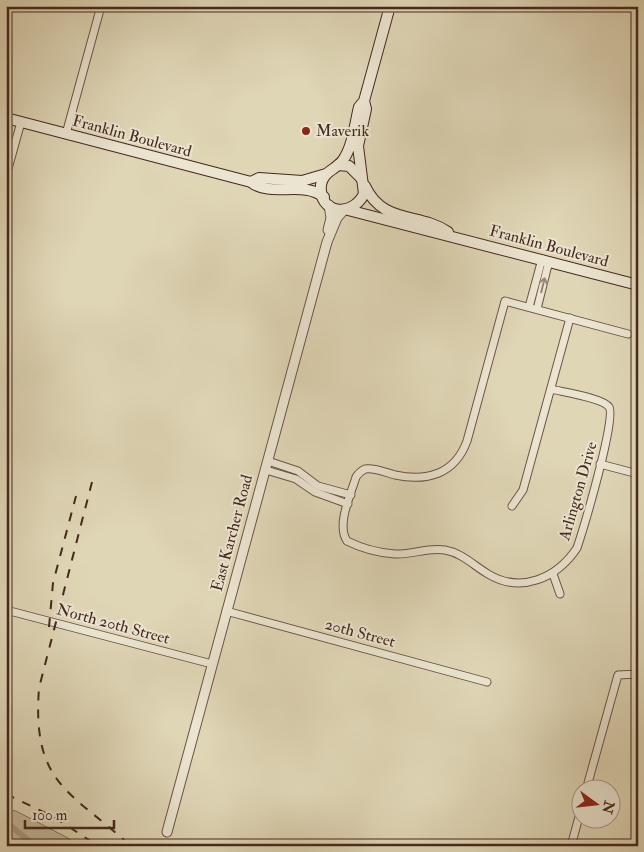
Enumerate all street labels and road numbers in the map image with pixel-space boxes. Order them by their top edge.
street label: Franklin Boulevard [70,111,194,162]
street label: Franklin Boulevard [487,221,611,272]
street label: Arlington Drive [554,439,602,544]
street label: East Karcher Road [207,472,257,594]
street label: North 20th Street [54,599,172,649]
street label: 20th Street [323,614,397,652]

